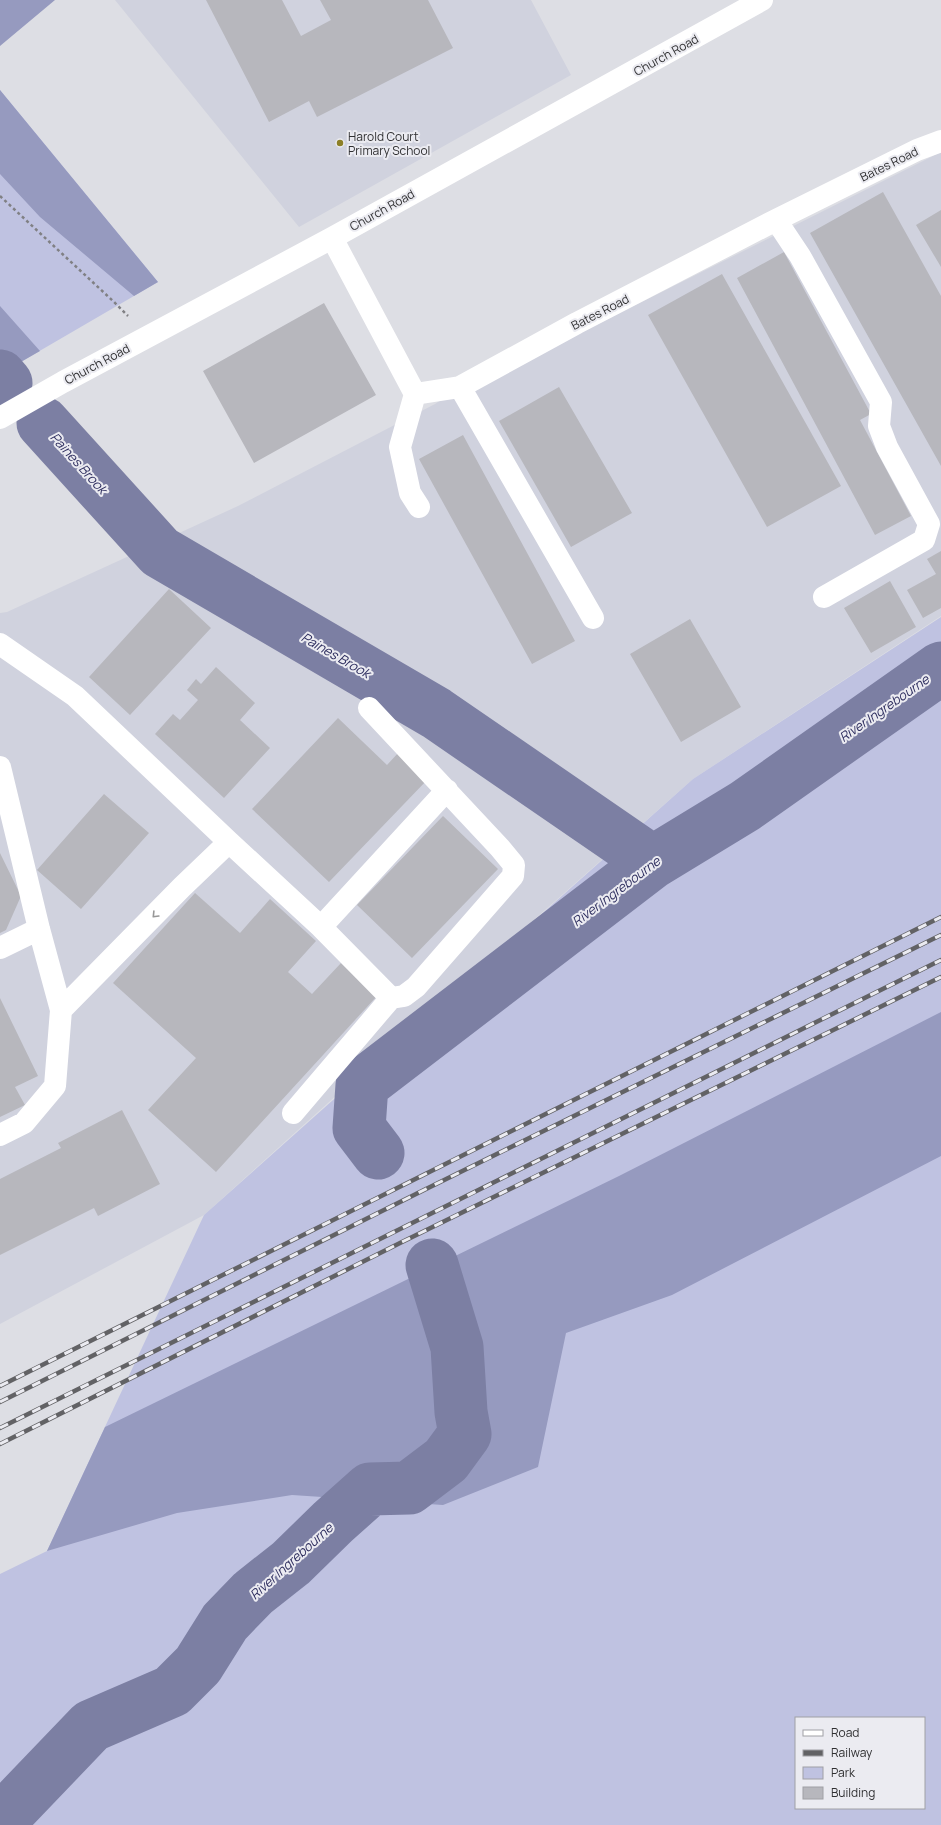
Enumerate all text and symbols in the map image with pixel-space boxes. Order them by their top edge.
street label: Church Road [631,30,701,80]
place label: Harold Court Primary School [348,128,430,159]
marker: Harold Court Primary School [335,138,345,148]
street label: Bates Road [857,143,921,185]
street label: Church Road [347,185,417,235]
street label: Bates Road [568,290,632,334]
street label: Church Road [61,340,133,388]
water label: Paines Brook [47,428,113,499]
water label: Paines Brook [298,628,376,683]
water label: River Ingrebourne [835,669,934,746]
water label: River Ingrebourne [568,851,665,930]
one-way arrow [152,910,159,918]
water label: River Ingrebourne [246,1518,337,1603]
legend [795,1717,925,1809]
text: Road [831,1724,859,1741]
text: Railway [831,1744,873,1761]
text: Park [831,1764,856,1781]
text: Building [831,1784,875,1801]

